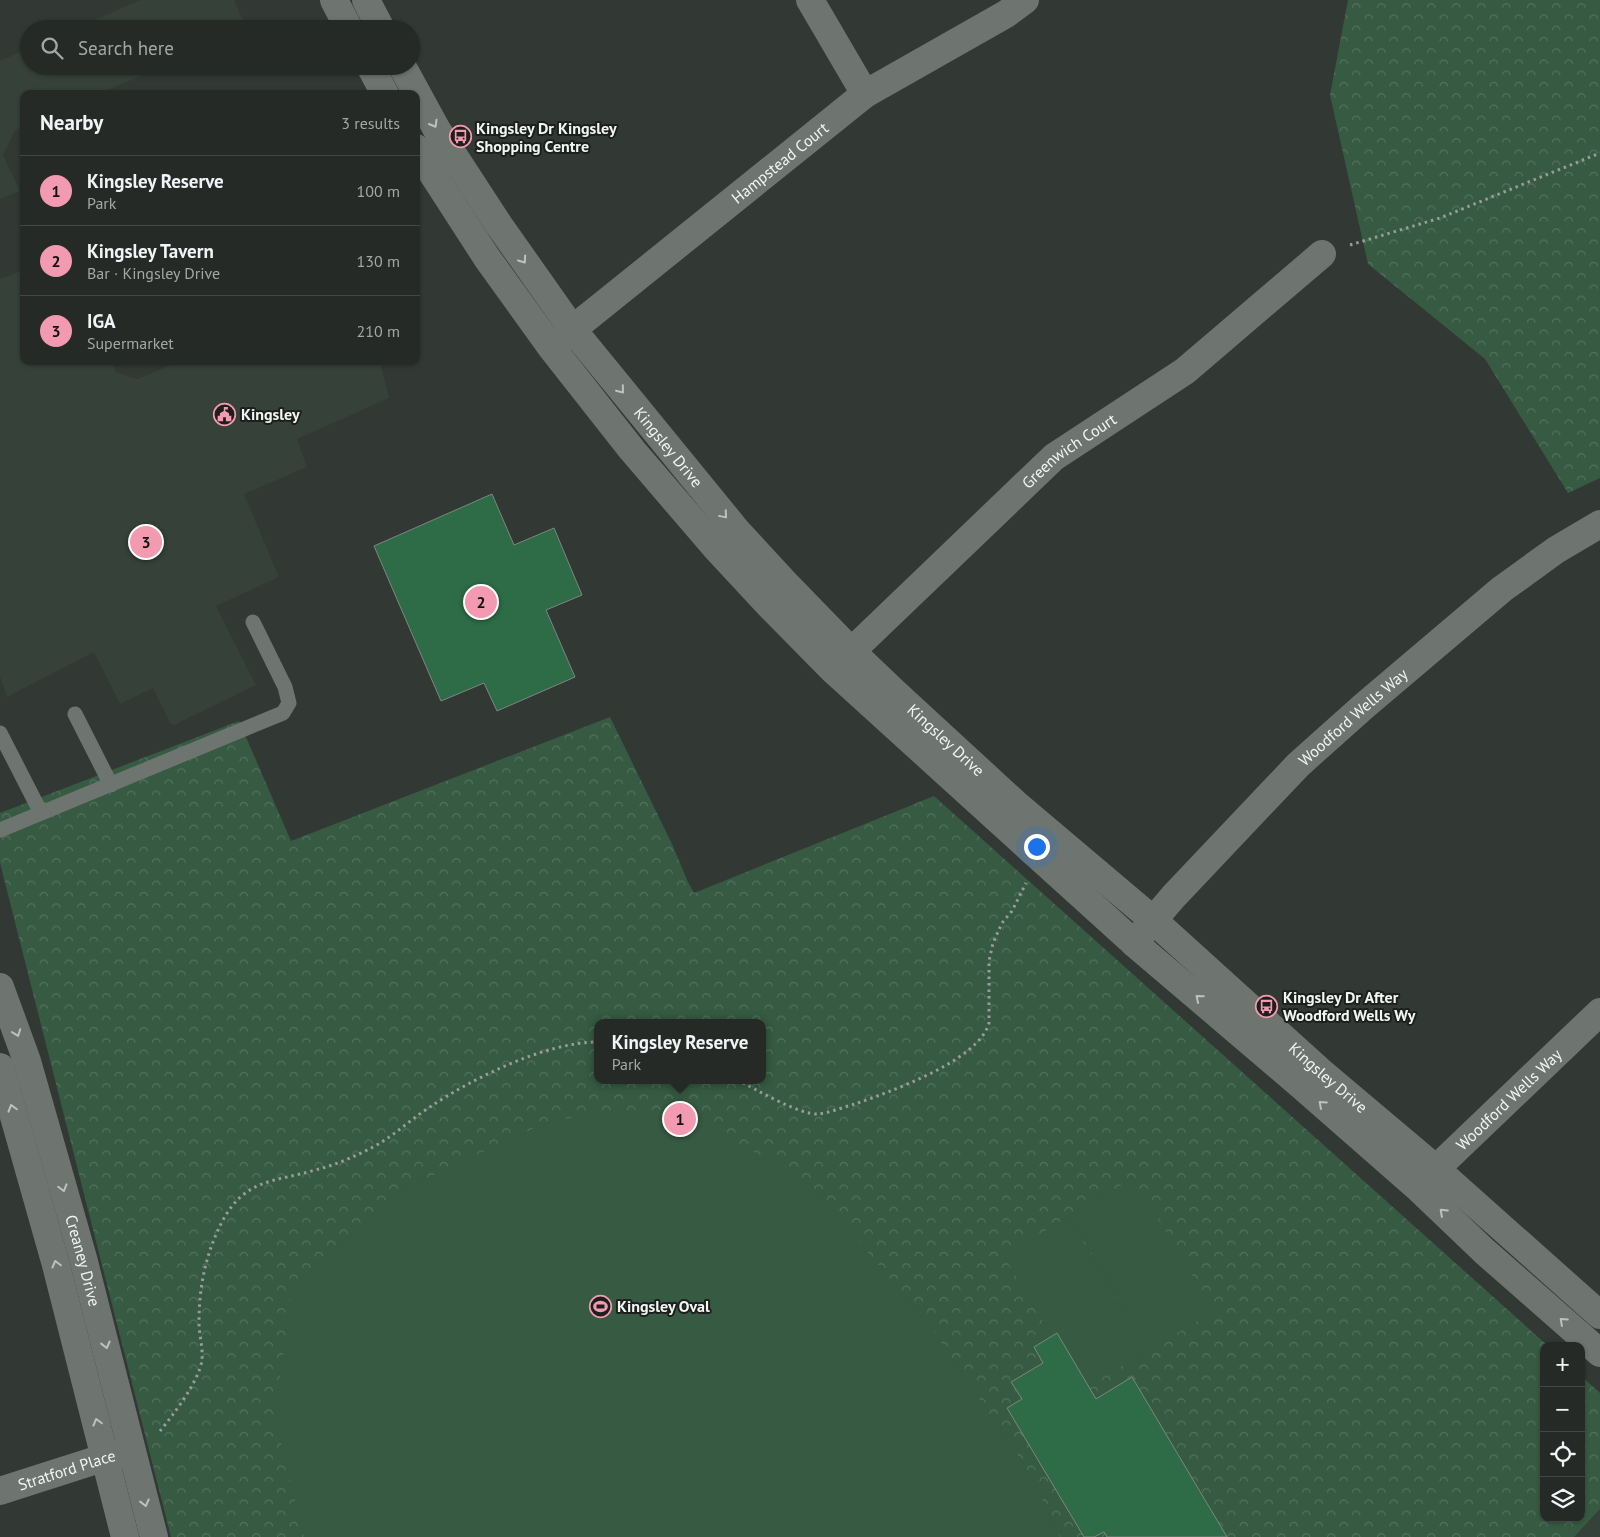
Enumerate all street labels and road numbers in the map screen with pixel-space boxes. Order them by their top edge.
street label: Hampstead Court [727,117,833,208]
street label: Kingsley Drive [630,403,707,491]
street label: Greenwich Court [1017,409,1120,493]
street label: Woodford Wells Way [1294,663,1412,770]
street label: Kingsley Drive [903,699,989,780]
street label: Kingsley Drive [1285,1038,1372,1117]
street label: Woodford Wells Way [1452,1044,1566,1154]
street label: Creaney Drive [61,1212,105,1308]
street label: Stratford Place [15,1445,117,1495]

